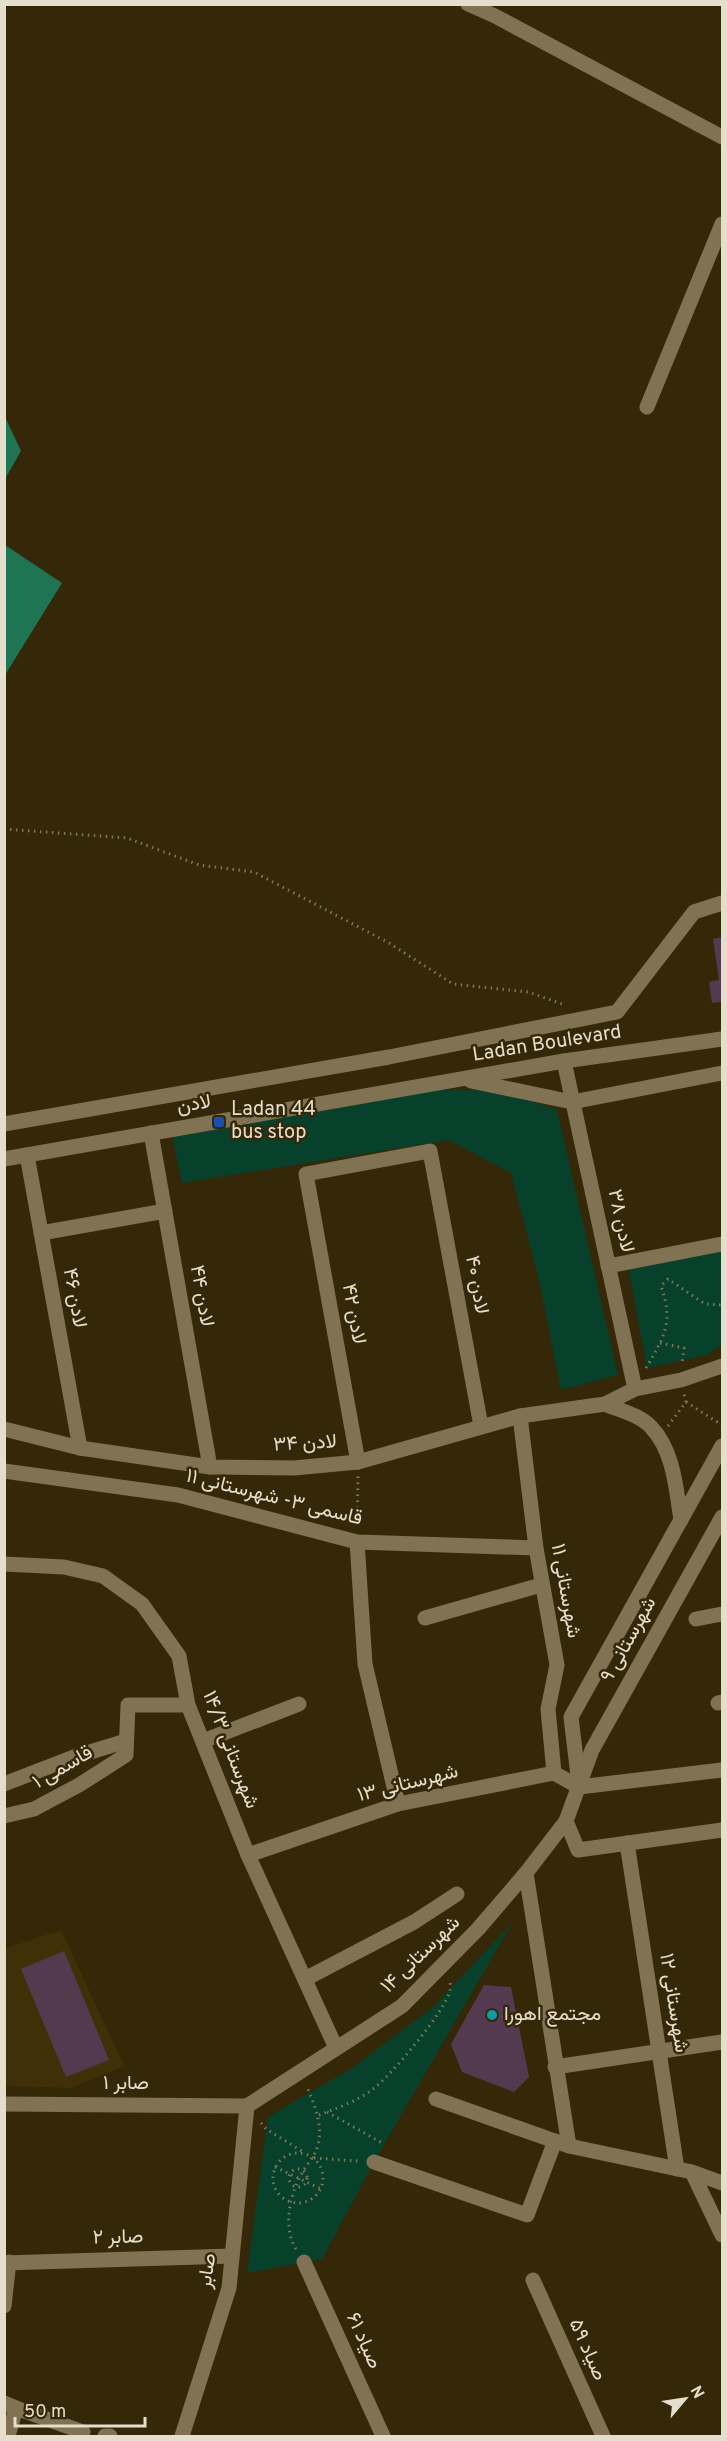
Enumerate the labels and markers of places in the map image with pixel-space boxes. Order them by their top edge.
place label: Ladan 44 bus stop [231,1097,316,1146]
marker: Ladan 44 bus stop [212,1115,226,1129]
place label: مجتمع اهورا [504,2002,601,2028]
marker: مجتمع اهورا [485,2008,499,2022]

